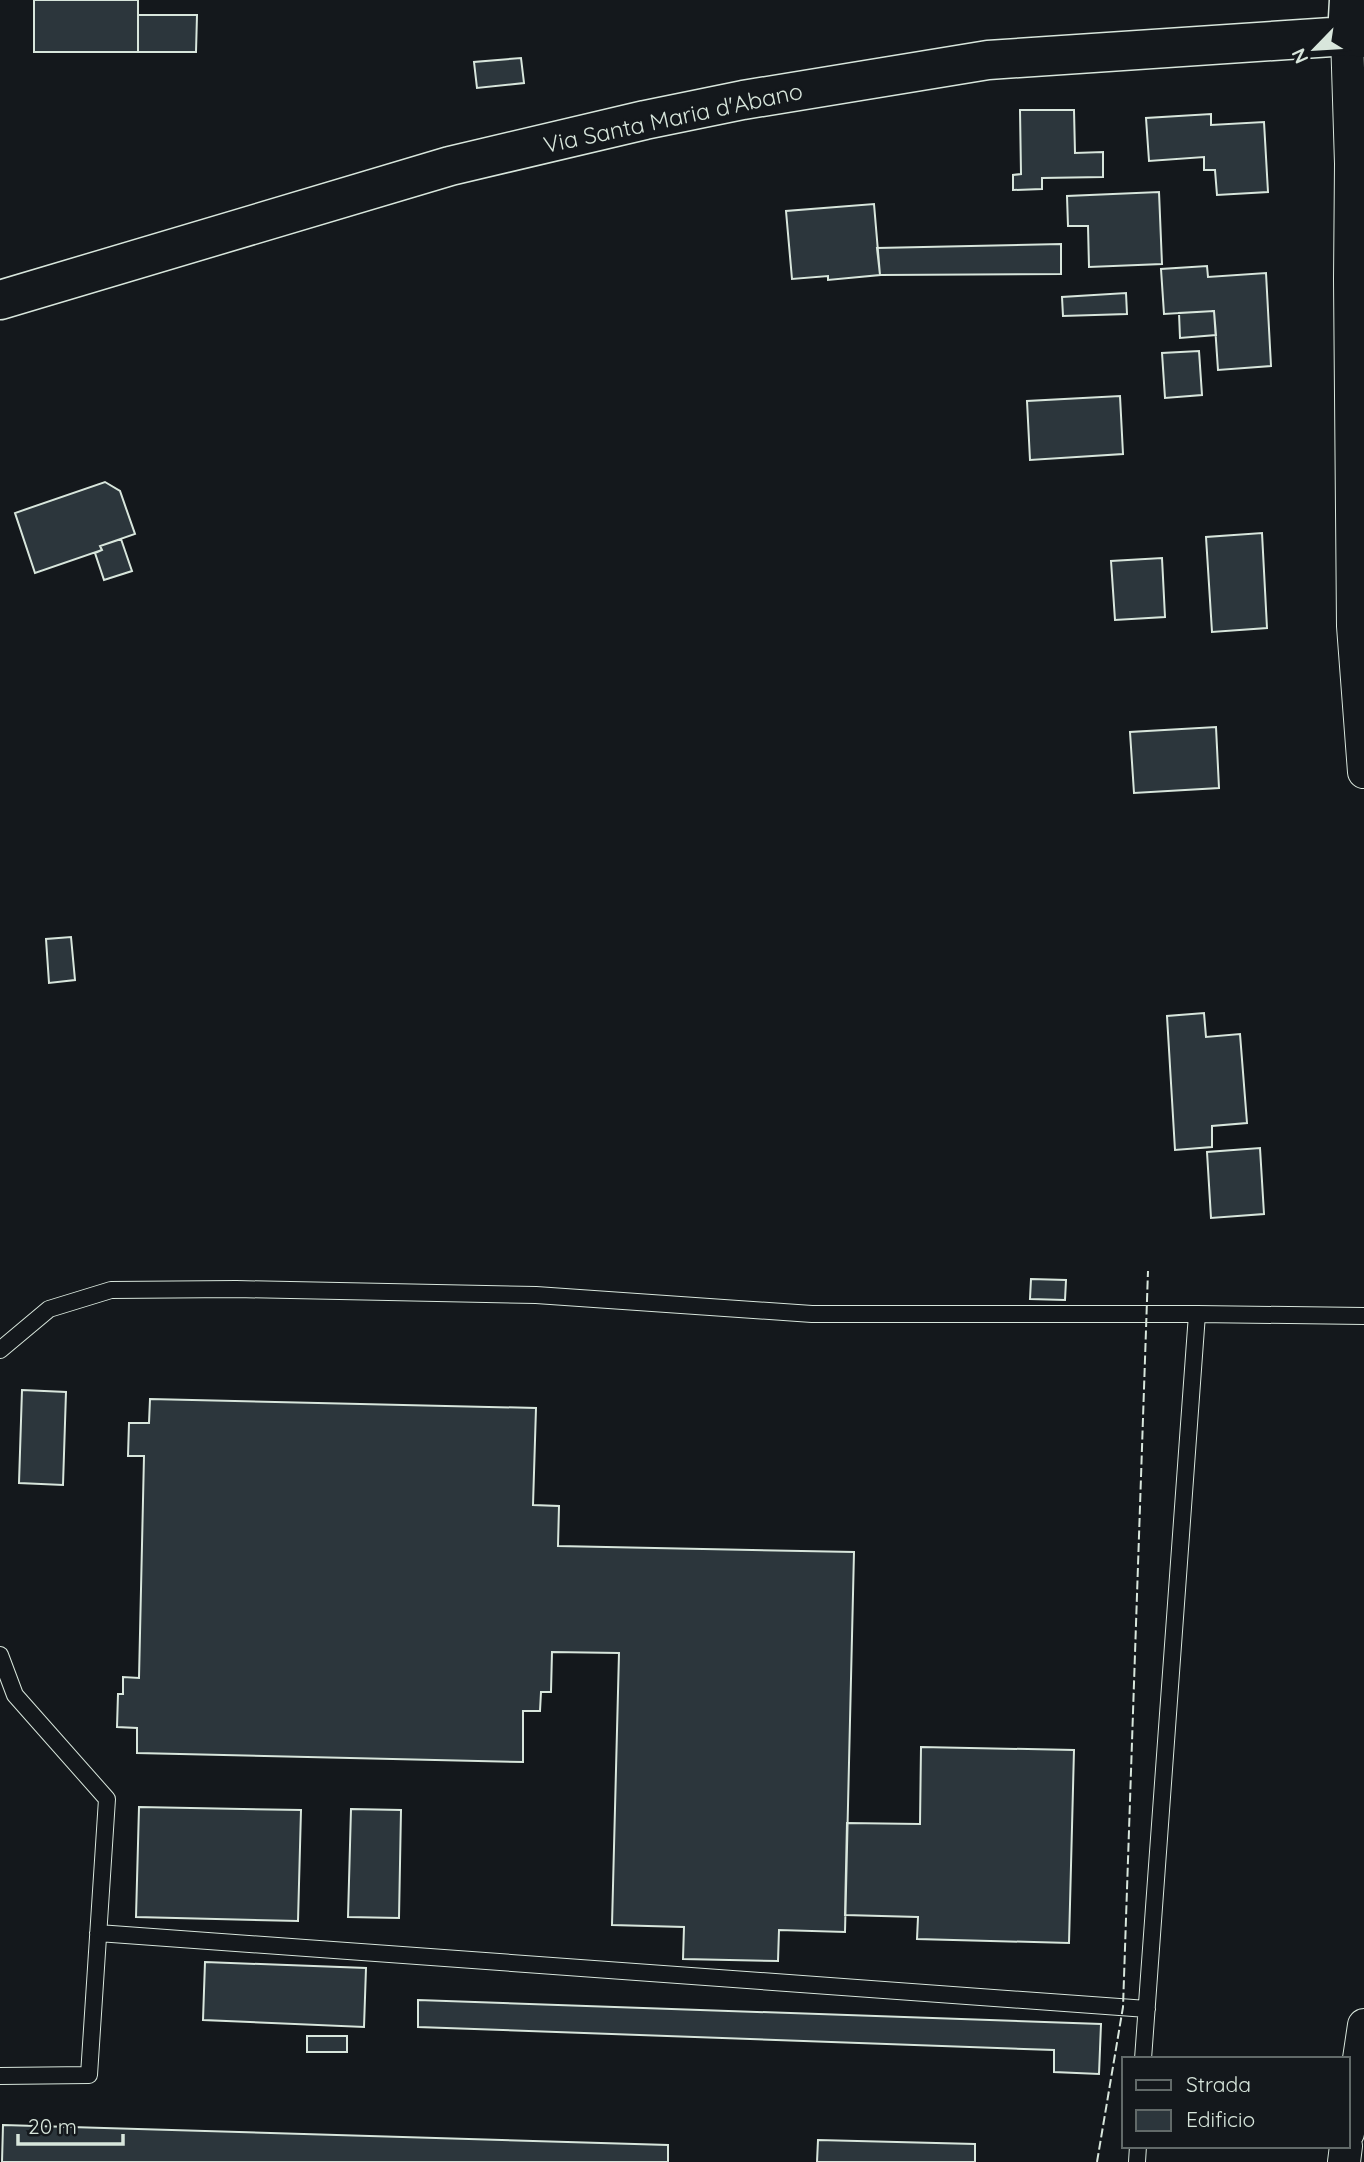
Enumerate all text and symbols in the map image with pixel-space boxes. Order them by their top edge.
north arrow [1280,14,1350,84]
text: N [1286,45,1313,68]
street label: Via Santa Maria d'Abano [541,76,805,159]
legend [1122,2057,1350,2148]
text: Strada [1186,2071,1251,2097]
scale bar [18,2102,122,2146]
text: Edificio [1186,2106,1255,2132]
text: 20 m [28,2113,77,2139]

